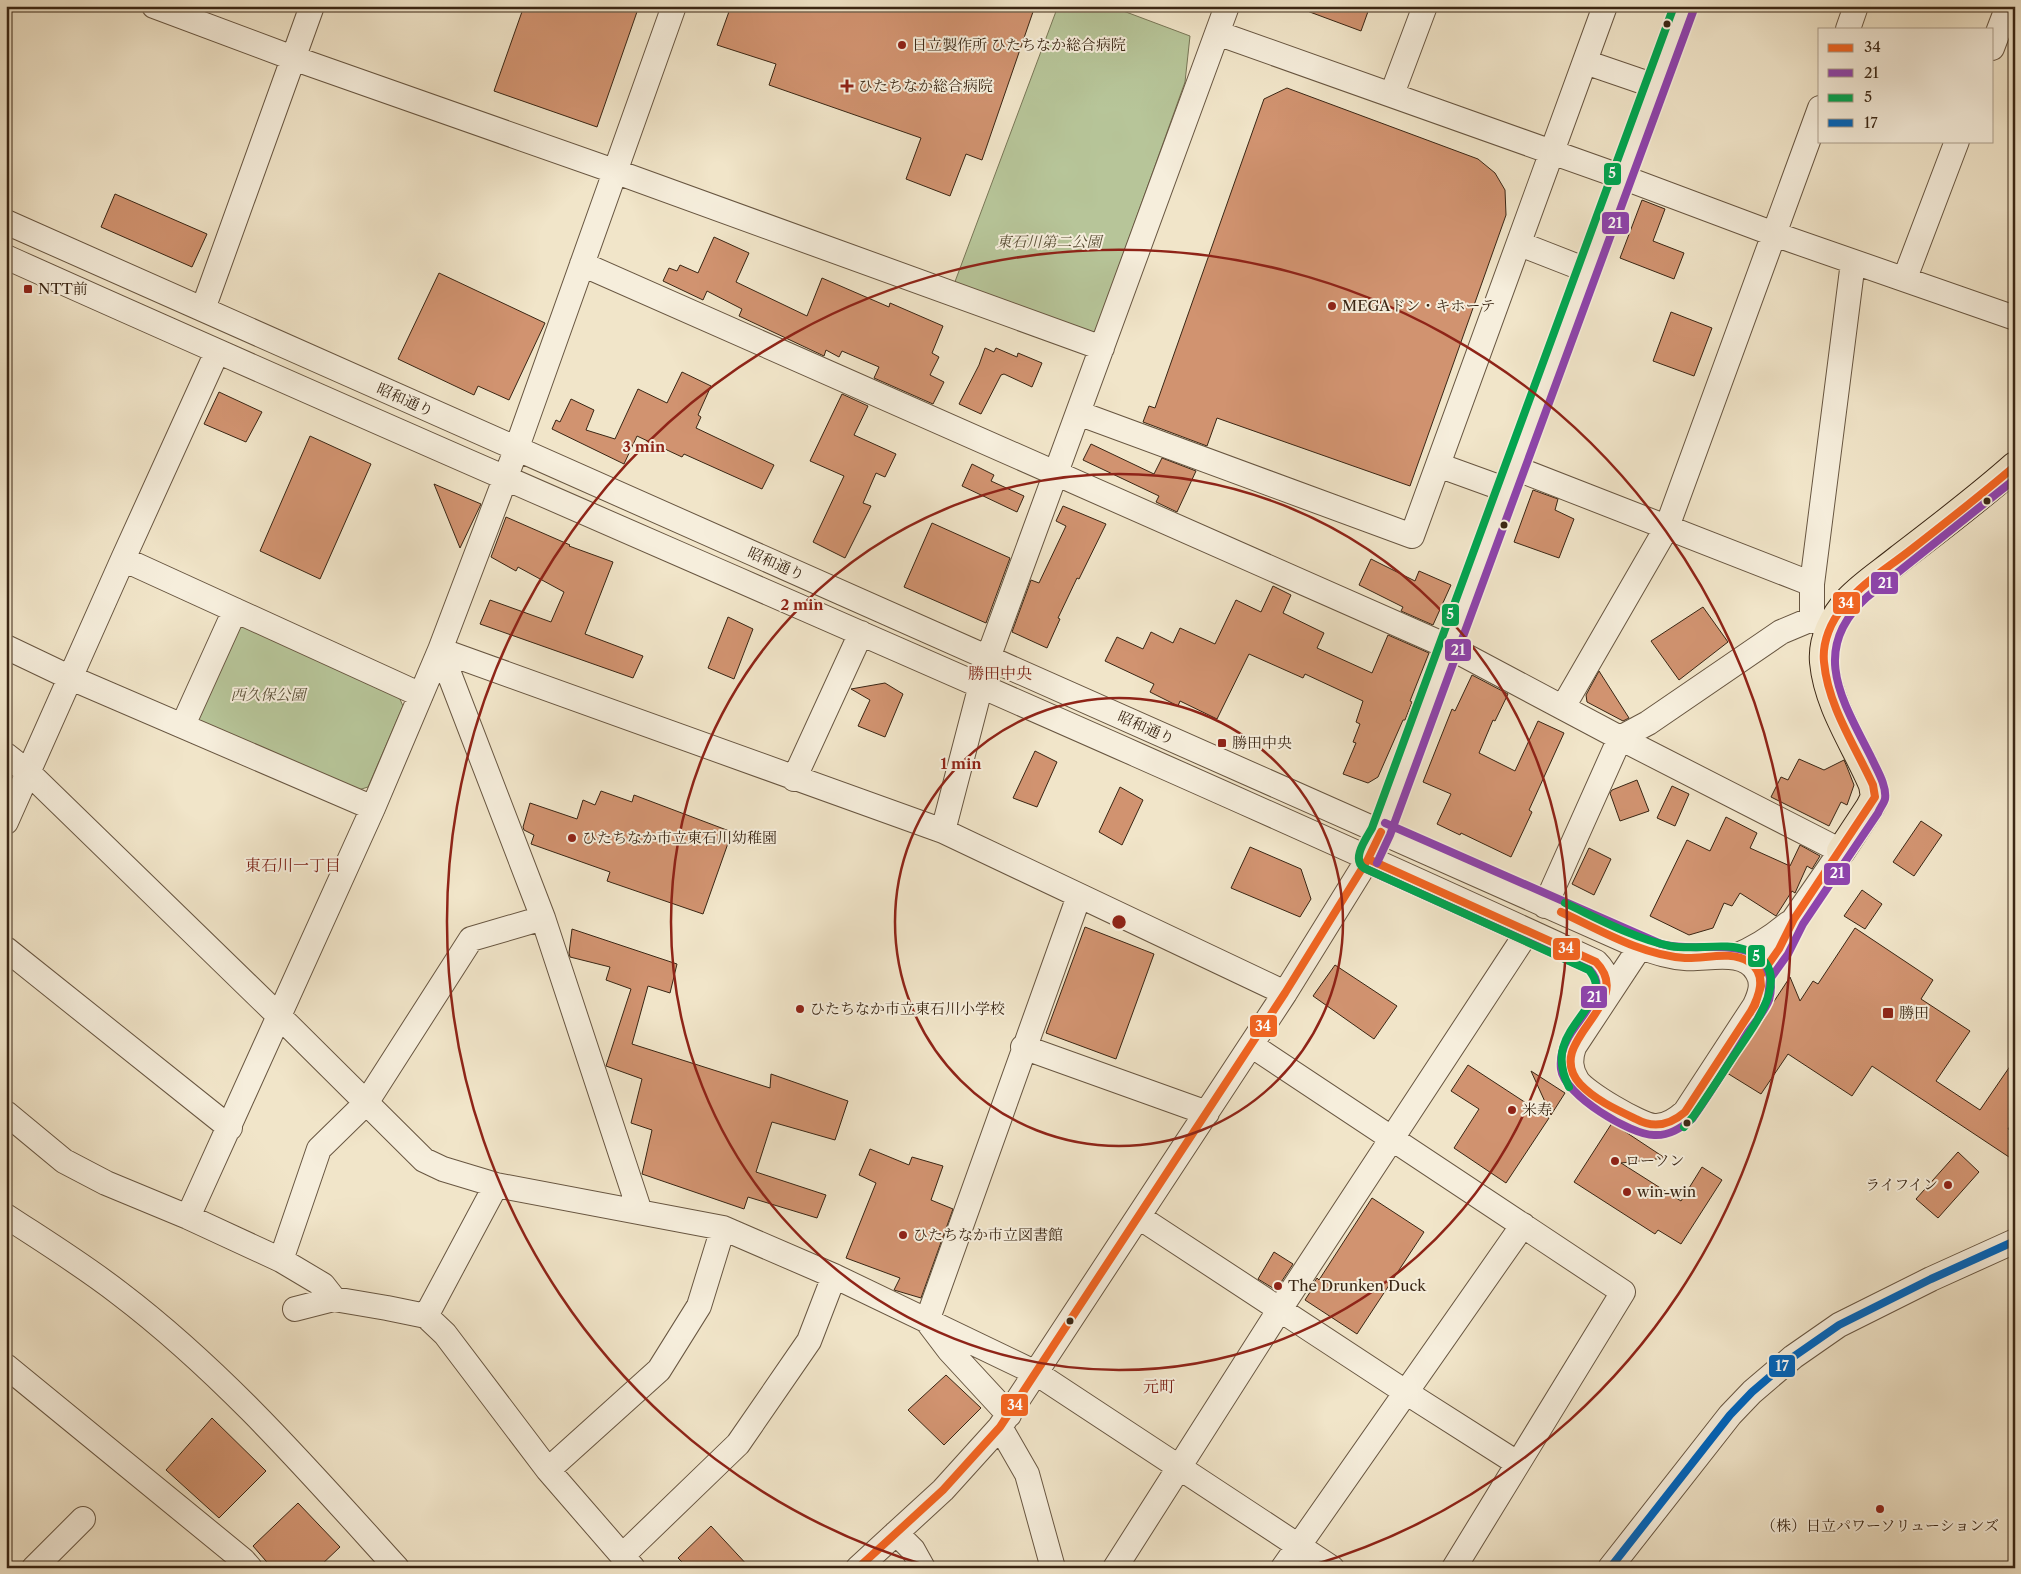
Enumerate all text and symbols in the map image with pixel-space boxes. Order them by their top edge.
unlabelled marker [1662,19,1672,29]
legend [1818,28,1994,142]
place label: 日立製作所 ひたちなか総合病院 [912,35,1126,54]
text: 34 [1864,37,1881,56]
marker: 日立製作所 ひたちなか総合病院 [896,39,908,51]
text: 21 [1864,63,1880,82]
place label: ひたちなか総合病院 [858,76,993,95]
marker: ひたちなか総合病院 [840,79,854,93]
text: 5 [1864,87,1872,106]
text: 17 [1864,113,1878,132]
line badge: 5 [1603,162,1622,186]
text: 5 [1608,164,1616,182]
line badge: 21 [1601,211,1630,235]
text: 21 [1608,214,1623,232]
park label: 東石川第二公園 [996,232,1104,251]
place label: NTT前 [38,279,88,298]
marker: NTT前 [22,283,34,295]
place label: MEGAドン・キホーテ [1342,296,1495,315]
marker: MEGAドン・キホーテ [1326,300,1338,312]
street label: 昭和通り [374,379,436,420]
text: 3 min [623,437,666,456]
unlabelled marker [1982,496,1992,506]
unlabelled marker [1499,520,1509,530]
street label: 昭和通り [745,543,807,584]
line badge: 21 [1870,571,1899,595]
text: 21 [1878,574,1893,592]
line badge: 34 [1832,591,1861,615]
text: 34 [1838,594,1854,612]
text: 2 min [780,595,824,614]
line badge: 5 [1441,603,1460,627]
text: 5 [1446,605,1454,623]
line badge: 21 [1444,638,1472,662]
text: 21 [1451,641,1466,659]
district label: 勝田中央 [968,663,1032,683]
park label: 西久保公園 [230,685,308,704]
street label: 昭和通り [1115,707,1177,748]
place label: 勝田中央 [1232,733,1292,752]
marker: 勝田中央 [1216,737,1228,749]
text: 1 min [940,754,982,773]
place label: ひたちなか市立東石川幼稚園 [582,828,777,847]
marker: ひたちなか市立東石川幼稚園 [566,832,578,844]
district label: 東石川一丁目 [245,855,341,875]
line badge: 21 [1823,862,1851,886]
text: 21 [1830,864,1845,882]
centre of rings [1110,913,1128,931]
line badge: 34 [1552,937,1581,961]
text: 34 [1558,939,1574,957]
line badge: 5 [1747,944,1766,968]
text: 5 [1752,947,1760,965]
line badge: 21 [1580,985,1608,1009]
text: 21 [1587,988,1602,1006]
place label: ひたちなか市立東石川小学校 [810,999,1005,1018]
marker: ひたちなか市立東石川小学校 [794,1003,806,1015]
place label: 勝田 [1899,1003,1929,1022]
marker: 勝田 [1881,1006,1895,1020]
line badge: 34 [1249,1014,1278,1038]
text: 34 [1255,1017,1271,1035]
place label: 米寿 [1522,1100,1552,1119]
marker: 米寿 [1506,1104,1518,1116]
unlabelled marker [1682,1118,1692,1128]
place label: ローソン [1625,1151,1684,1170]
marker: ローソン [1609,1155,1621,1167]
place label: ライフイン [1865,1175,1938,1194]
marker: ライフイン [1942,1179,1954,1191]
place label: win-win [1636,1182,1697,1201]
marker: win-win [1621,1186,1633,1198]
place label: ひたちなか市立図書館 [913,1225,1063,1244]
marker: ひたちなか市立図書館 [897,1229,909,1241]
place label: The Drunken Duck [1288,1276,1427,1295]
marker: The Drunken Duck [1272,1280,1284,1292]
unlabelled marker [1065,1316,1075,1326]
line badge: 17 [1768,1354,1796,1378]
text: 17 [1775,1357,1789,1375]
district label: 元町 [1143,1376,1175,1396]
line badge: 34 [1000,1393,1029,1417]
text: 34 [1007,1396,1023,1414]
marker: （株）日立パワーソリューションズ [1874,1503,1886,1515]
place label: （株）日立パワーソリューションズ [1761,1516,1999,1535]

